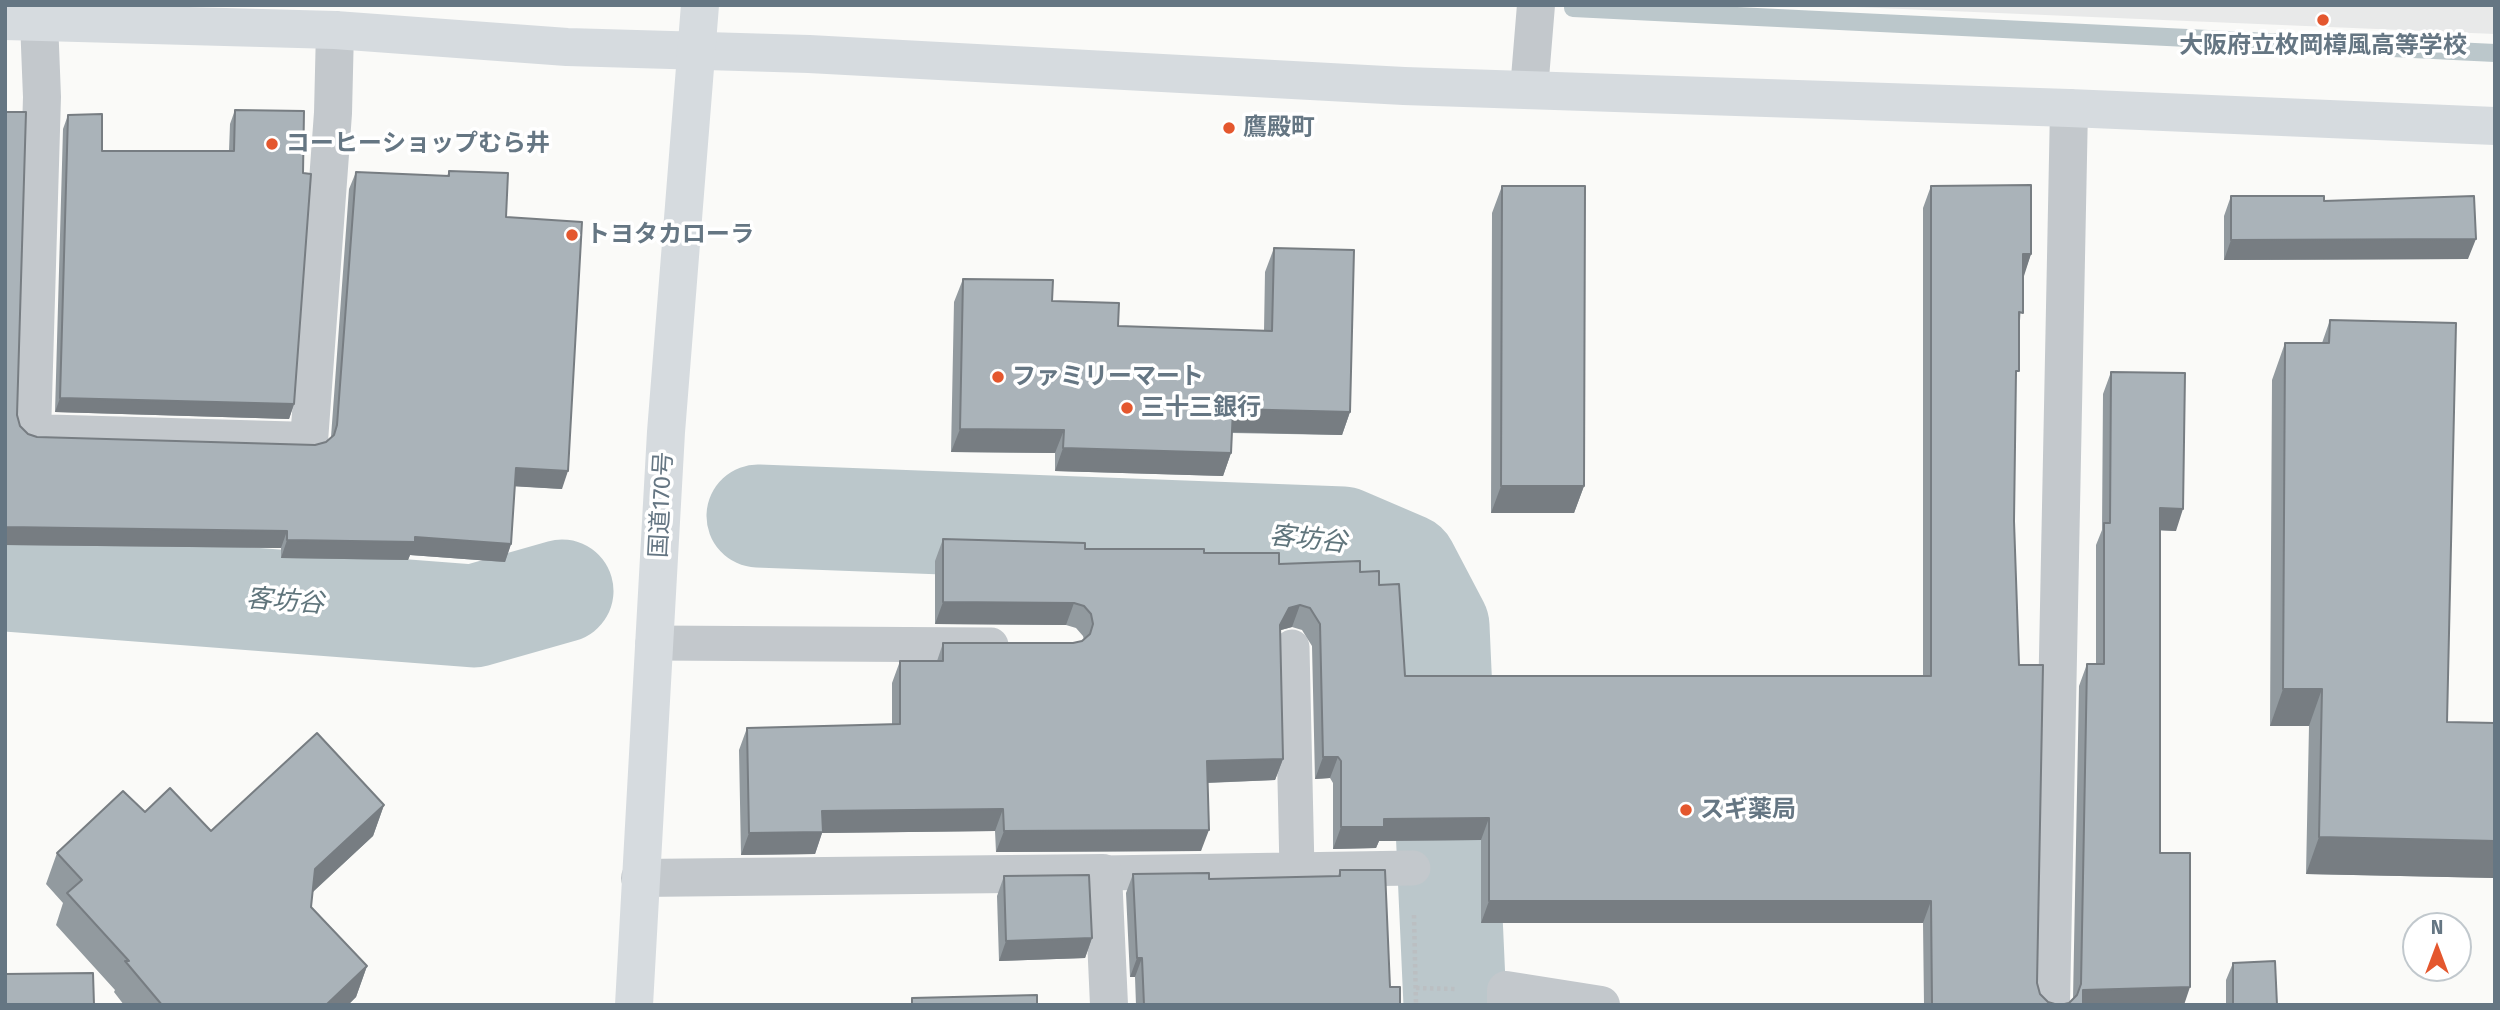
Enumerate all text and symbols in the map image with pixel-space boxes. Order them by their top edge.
marker: 大阪府立枚岡樟風高等学校 [2315,12,2331,28]
place label: 大阪府立枚岡樟風高等学校 [2179,32,2467,60]
place label: 鷹殿町 [1243,114,1315,142]
marker: 鷹殿町 [1221,120,1237,136]
place label: コーヒーショップむら井 [286,130,550,158]
marker: コーヒーショップむら井 [264,136,280,152]
place label: トヨタカローラ [586,221,754,249]
marker: トヨタカローラ [564,227,580,243]
place label: ファミリーマート [1012,363,1204,391]
marker: ファミリーマート [990,369,1006,385]
place label: 三十三銀行 [1141,394,1261,422]
marker: 三十三銀行 [1119,400,1135,416]
street label: 国道170号 [645,451,679,559]
water label: 客坊谷 [1268,520,1348,560]
water label: 客坊谷 [245,584,325,620]
place label: スギ薬局 [1700,796,1796,824]
marker: スギ薬局 [1678,802,1694,818]
north arrow [2402,912,2472,982]
text: N [2431,916,2443,939]

